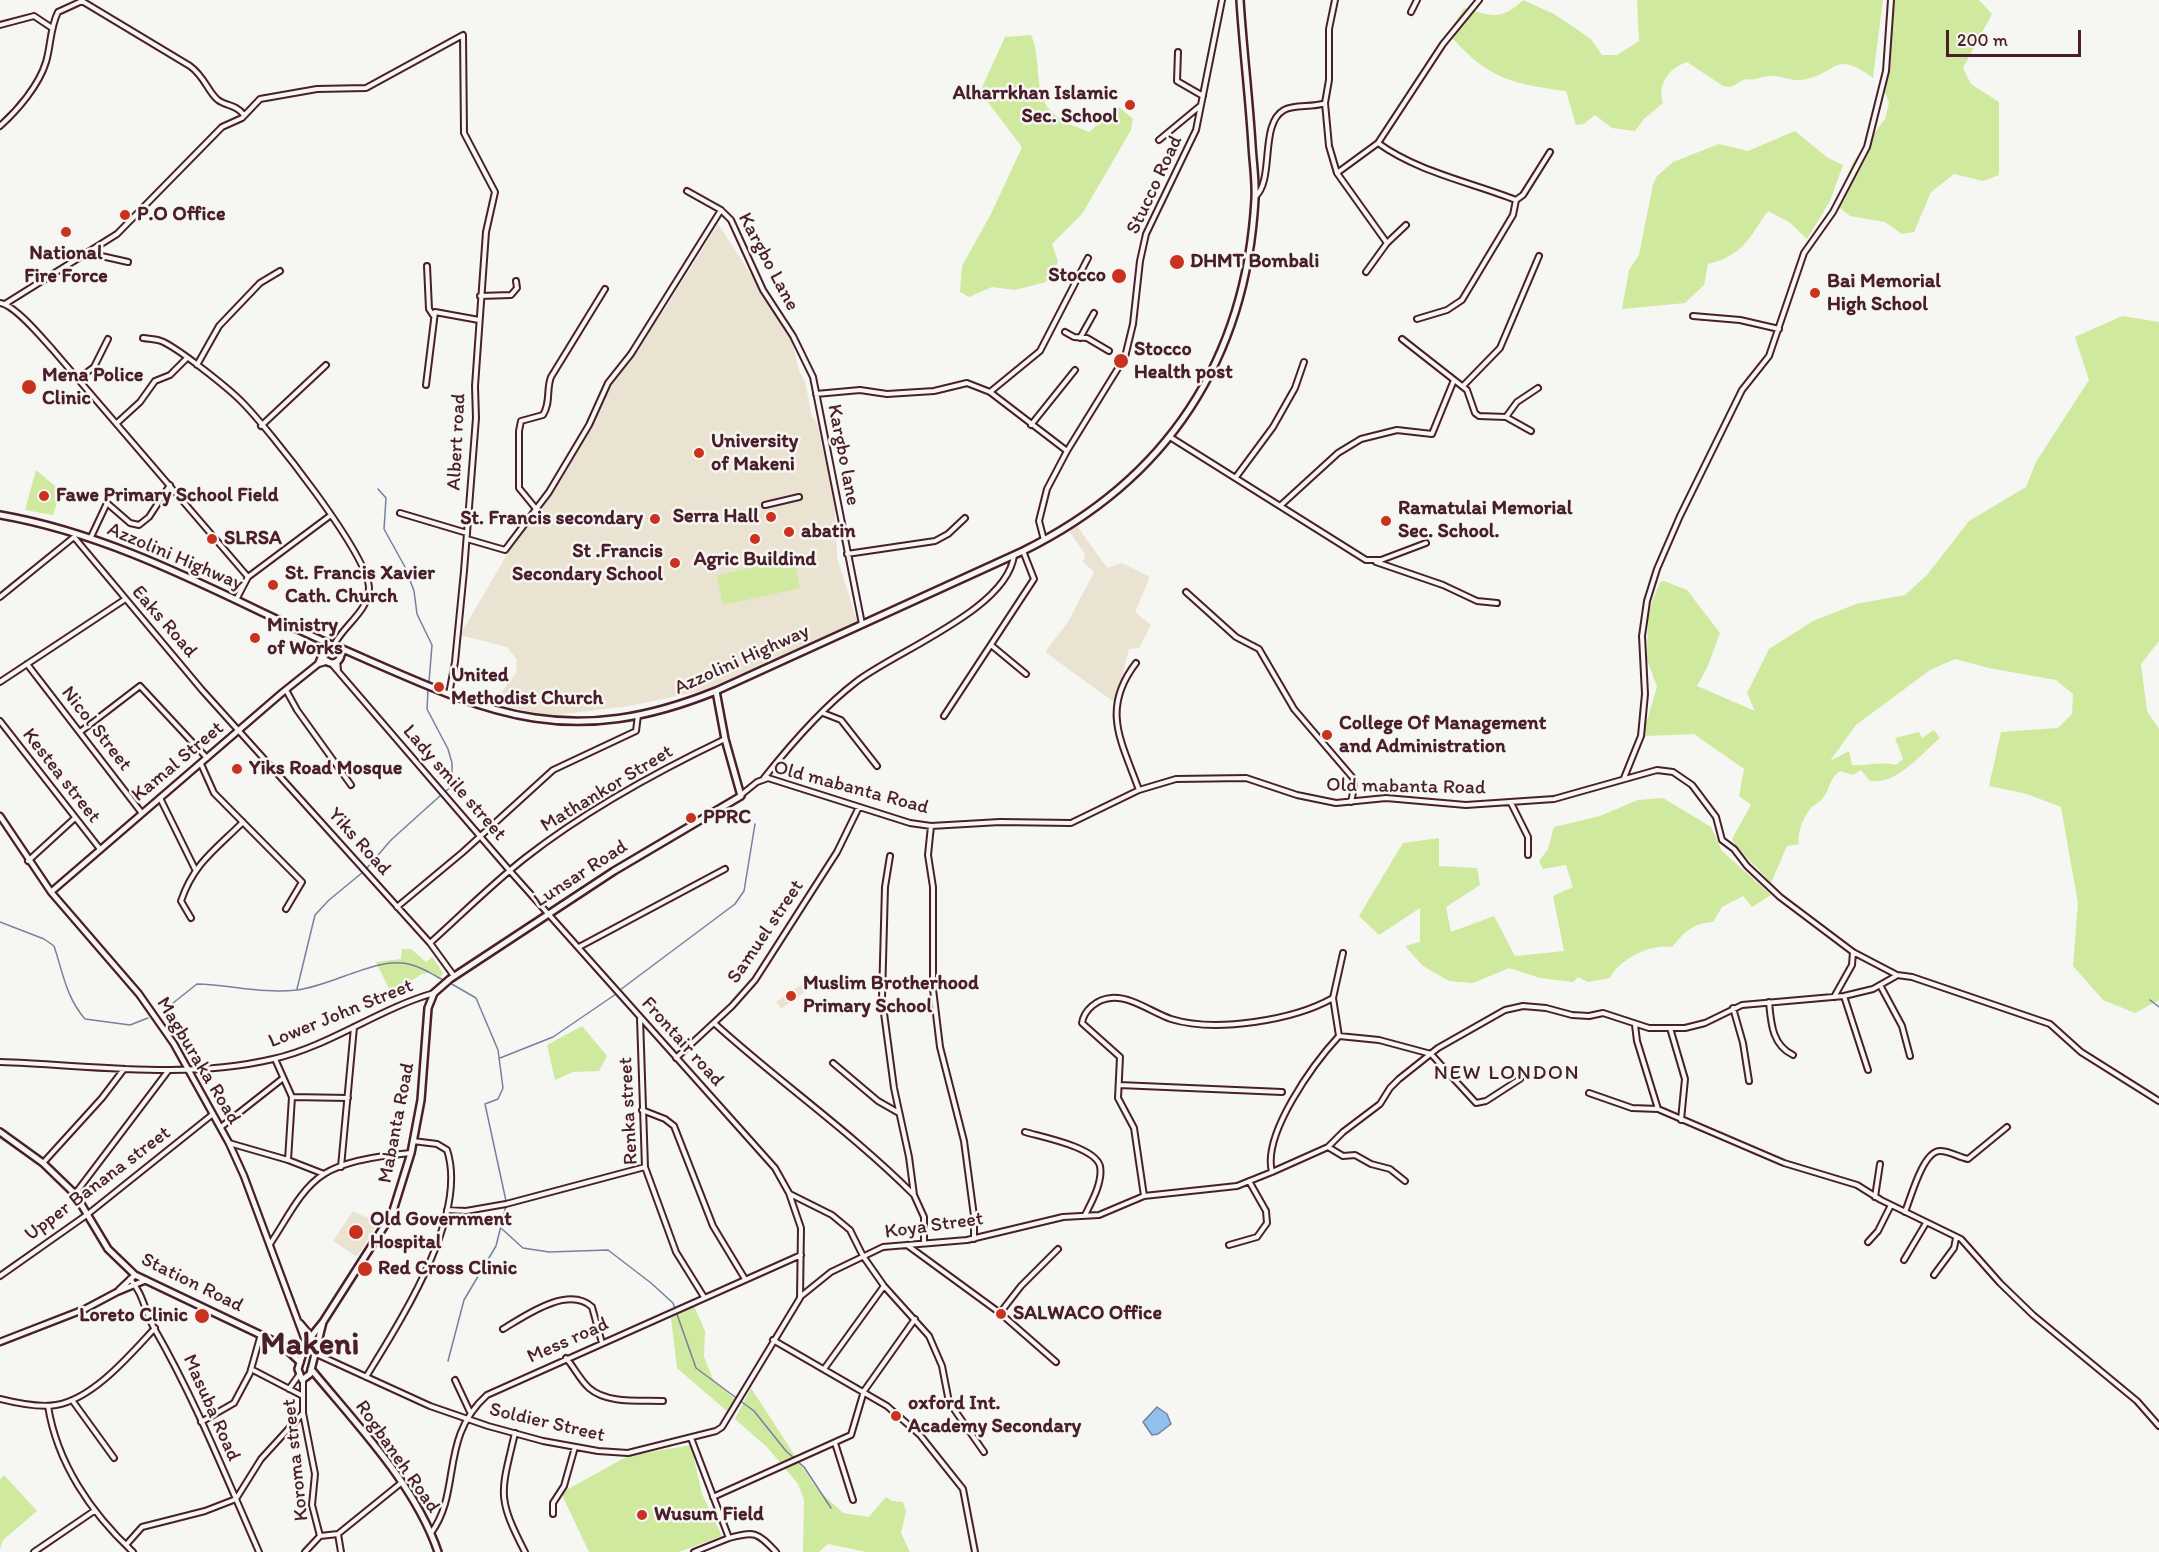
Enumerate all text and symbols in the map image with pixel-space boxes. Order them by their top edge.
scale bar [1949,18,2084,56]
text: 200 m [1957,29,2008,51]
place label: Alharrkhan Islamic Sec. School [953,82,1118,129]
marker: Alharrkhan Islamic Sec. School [1123,98,1137,112]
street label: Stucco Road [1122,132,1188,238]
place label: P.O Office [137,203,225,227]
marker: P.O Office [118,208,132,222]
street label: Kargbo Lane [732,209,804,315]
marker: National Fire Force [59,225,73,239]
place label: National Fire Force [24,242,108,289]
place label: DHMT Bombali [1190,250,1319,274]
marker: DHMT Bombali [1168,253,1186,271]
place label: Stocco [1048,264,1106,288]
marker: Stocco [1110,267,1128,285]
place label: Bai Memorial High School [1827,270,1941,317]
marker: Bai Memorial High School [1808,286,1822,300]
place label: Stocco Health post [1134,338,1233,385]
marker: Stocco Health post [1112,352,1130,370]
place label: Mena Police Clinic [42,364,143,411]
marker: Mena Police Clinic [20,378,38,396]
street label: Albert road [442,393,472,491]
street label: Kargbo lane [821,402,865,508]
place label: University of Makeni [711,430,798,477]
marker: University of Makeni [692,446,706,460]
place label: Fawe Primary School Field [56,484,278,508]
marker: Fawe Primary School Field [37,489,51,503]
place label: Ramatulai Memorial Sec. School. [1398,497,1572,544]
place label: Serra Hall [673,505,759,529]
place label: St. Francis secondary [460,507,643,531]
marker: Serra Hall [764,510,778,524]
marker: St. Francis secondary [648,512,662,526]
marker: Ramatulai Memorial Sec. School. [1379,514,1393,528]
street label: Azzolini Highway [103,518,247,596]
place label: abatin [801,520,856,544]
marker: abatin [782,525,796,539]
place label: SLRSA [224,527,282,551]
marker: SLRSA [205,532,219,546]
marker: Agric Buildind [748,532,762,546]
place label: St .Francis Secondary School [512,540,663,587]
place label: Agric Buildind [694,548,816,572]
marker: St .Francis Secondary School [668,556,682,570]
place label: St. Francis Xavier Cath. Church [285,562,435,609]
marker: St. Francis Xavier Cath. Church [266,578,280,592]
street label: Eaks Road [126,581,202,663]
place label: Ministry of Works [267,614,343,661]
street label: Azzolini Highway [671,619,813,701]
marker: Ministry of Works [248,631,262,645]
place label: United Methodist Church [451,664,603,711]
marker: United Methodist Church [432,680,446,694]
street label: Nicol Street [55,682,137,776]
place label: College Of Management and Administration [1339,712,1546,759]
street label: Kamal Street [127,717,229,807]
street label: Lady smile street [397,720,511,846]
street label: Kestea street [17,724,105,828]
marker: College Of Management and Administration [1320,728,1334,742]
street label: Mathankor Street [536,740,678,838]
street label: Old mabanta Road [771,756,931,820]
place label: Yiks Road Mosque [249,757,402,781]
marker: Yiks Road Mosque [230,762,244,776]
street label: Old mabanta Road [1326,774,1486,800]
street label: Yiks Road [322,803,396,881]
place label: PPRC [703,806,751,830]
marker: PPRC [684,811,698,825]
street label: Lunsar Road [530,835,632,913]
street label: Samuel street [722,876,810,988]
place label: Muslim Brotherhood Primary School [803,972,979,1019]
street label: Lower John Street [265,974,417,1054]
marker: Muslim Brotherhood Primary School [784,989,798,1003]
street label: Frontair road [635,992,729,1092]
street label: Magburaka Road [151,993,245,1129]
street label: Renka street [614,1056,644,1166]
street label: Mabanta Road [374,1061,420,1185]
district label: NEW LONDON [1434,1061,1580,1087]
street label: Upper Banana street [20,1121,176,1247]
street label: Koya Street [883,1207,985,1245]
place label: Old Government Hospital [370,1208,512,1255]
marker: Old Government Hospital [347,1223,365,1241]
street label: Station Road [137,1248,247,1318]
place label: Red Cross Clinic [378,1257,517,1281]
marker: Red Cross Clinic [356,1260,374,1278]
place label: SALWACO Office [1013,1302,1162,1326]
place label: Loreto Clinic [79,1304,188,1328]
marker: Loreto Clinic [193,1307,211,1325]
marker: SALWACO Office [994,1307,1008,1321]
street label: Mess road [524,1312,612,1370]
district label: Makeni [261,1327,359,1365]
street label: Masuba Road [177,1351,245,1465]
place label: oxford Int. Academy Secondary [908,1392,1081,1439]
street label: Rogbaneh Road [349,1396,445,1518]
street label: Koroma street [278,1398,314,1522]
street label: Soldier Street [487,1398,607,1448]
marker: oxford Int. Academy Secondary [889,1409,903,1423]
place label: Wusum Field [654,1503,764,1527]
marker: Wusum Field [635,1508,649,1522]

